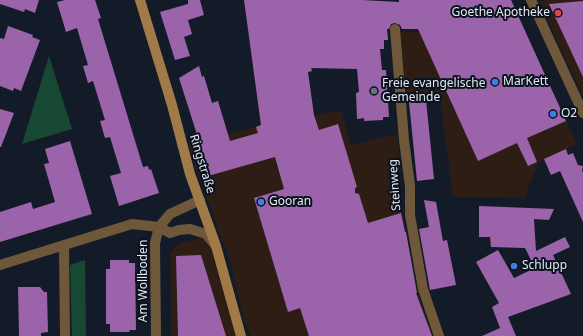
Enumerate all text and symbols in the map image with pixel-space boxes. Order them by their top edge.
place label: Goethe Apotheke [452,6,550,20]
marker: Goethe Apotheke [553,8,563,18]
place label: MarKett [503,75,548,89]
place label: Freie evangelische Gemeinde [382,77,485,105]
marker: MarKett [490,77,500,87]
marker: Freie evangelische Gemeinde [369,86,379,96]
place label: O2 [561,107,577,121]
marker: O2 [548,109,558,119]
street label: Ringstraße [186,133,218,195]
street label: Steinweg [386,159,404,211]
place label: Gooran [269,195,311,209]
marker: Gooran [256,197,266,207]
street label: Am Wollboden [137,240,151,322]
place label: Schlupp [522,259,567,273]
marker: Schlupp [509,261,519,271]

